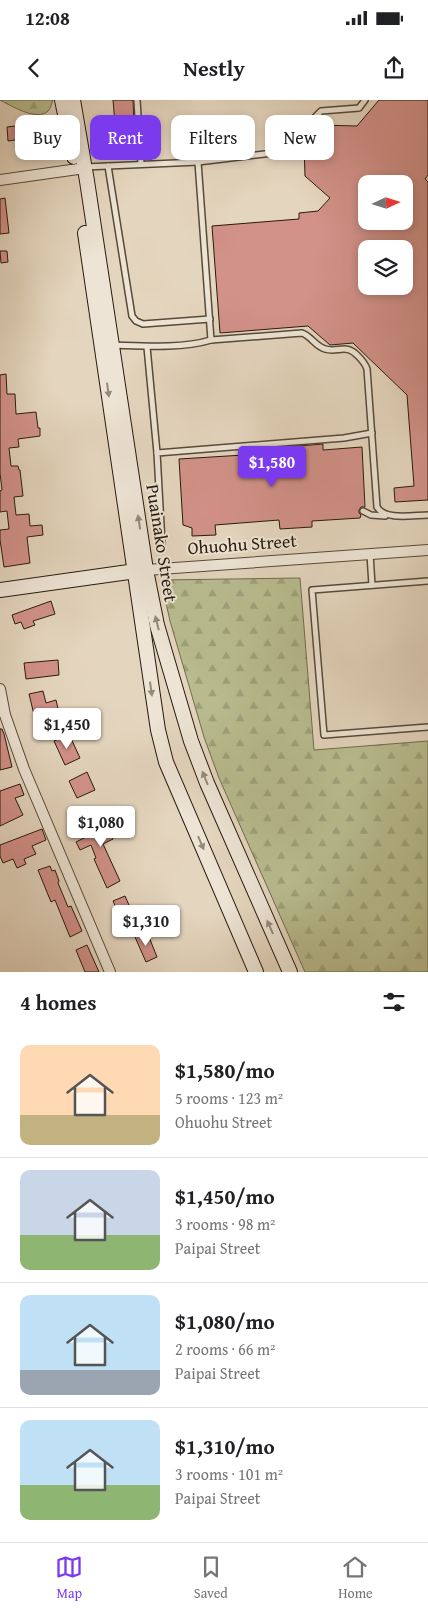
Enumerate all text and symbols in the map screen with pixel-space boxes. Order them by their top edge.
text: 12:08 [25,4,70,32]
text: Nestly [183,52,245,84]
icon: back [20,54,48,82]
icon: share [380,54,408,82]
chip: Buy [15,115,80,160]
chip: Rent [90,115,161,160]
chip: Filters [171,115,255,160]
chip: New [265,115,334,160]
north arrow [358,175,412,230]
map controls [358,175,413,295]
button: layers [358,240,413,295]
one-way arrow [104,383,112,399]
pin: $1,580 [231,446,313,488]
text: $1,580 [249,450,295,474]
street label: Puainako Street [139,482,185,605]
one-way arrow [135,514,143,530]
street label: Ohuohu Street [187,527,298,561]
one-way arrow [153,616,161,631]
one-way arrow [147,681,155,697]
pin: $1,450 [26,708,108,750]
text: $1,450 [44,712,90,736]
one-way arrow [201,771,209,785]
pin: $1,080 [60,806,142,848]
text: $1,080 [78,810,124,834]
one-way arrow [197,836,205,850]
pin: $1,310 [105,904,187,947]
text: $1,310 [123,909,169,933]
one-way arrow [266,920,274,934]
text: 4 homes [20,987,96,1018]
icon: filters [380,988,408,1016]
text: $1,580/mo [175,1055,275,1086]
icon: home [60,1065,120,1125]
text: 5 rooms · 123 m² [175,1086,283,1110]
text: Ohuohu Street [175,1110,272,1134]
text: $1,450/mo [175,1181,275,1212]
icon: home [60,1190,120,1250]
text: 3 rooms · 98 m² [175,1212,275,1236]
text: Paipai Street [175,1236,260,1260]
text: $1,080/mo [175,1306,275,1337]
icon: home [60,1315,120,1375]
text: 2 rooms · 66 m² [175,1337,275,1361]
text: Paipai Street [175,1361,260,1385]
text: $1,310/mo [175,1431,275,1462]
icon: home [60,1440,120,1500]
text: 3 rooms · 101 m² [175,1462,283,1486]
text: Paipai Street [175,1486,260,1510]
tab: Map [55,1553,83,1603]
tab: Saved [194,1553,228,1603]
tab: Home [338,1553,373,1603]

